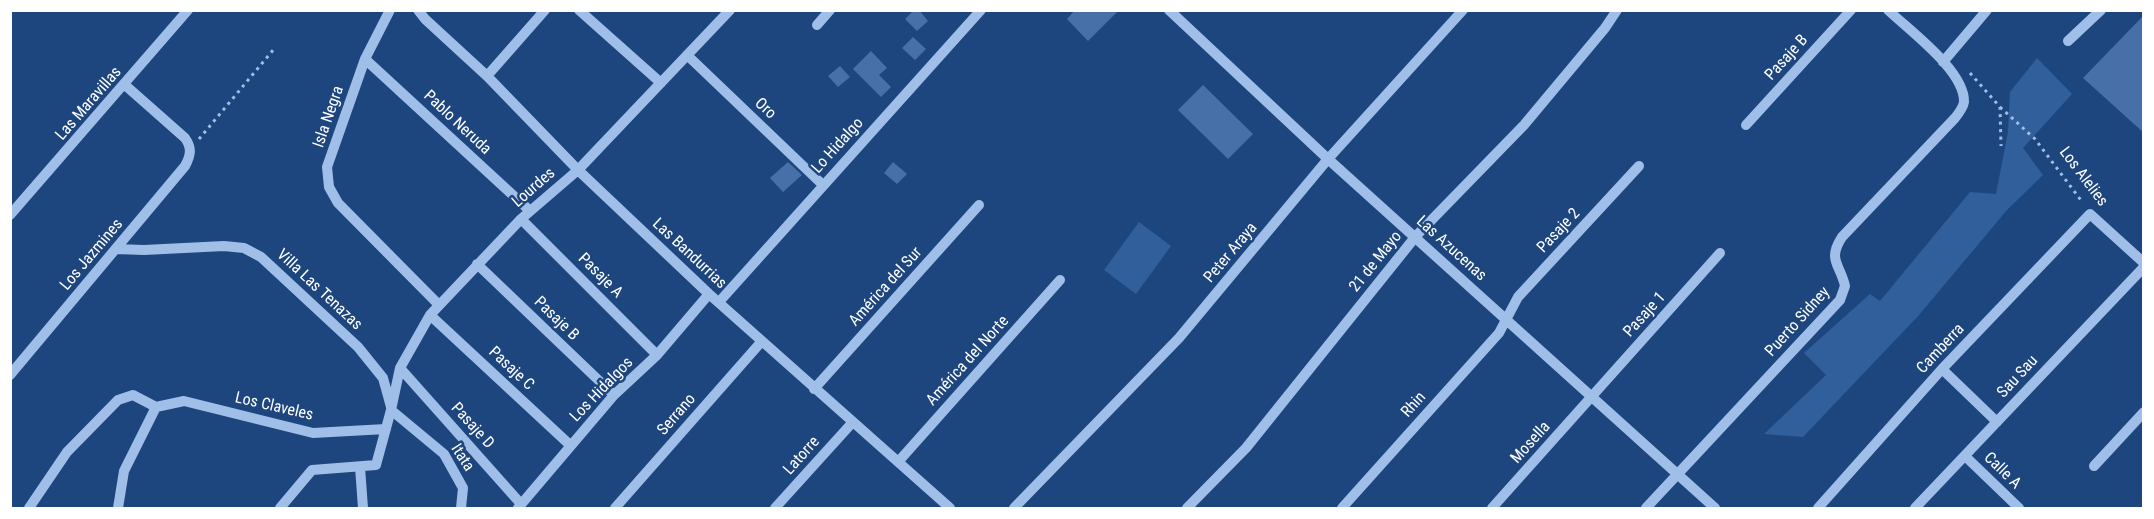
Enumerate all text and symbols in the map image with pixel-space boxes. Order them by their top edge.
street label: Pasaje B [1761,31,1813,85]
street label: Las Maravillas [52,63,126,145]
street label: Isla Negra [310,84,348,150]
street label: Pablo Neruda [419,87,495,159]
street label: Oro [750,94,780,124]
street label: Lo Hidalgo [808,114,868,178]
street label: Los Alelies [2055,144,2111,210]
street label: Lourdes [509,164,559,212]
street label: Pasaje 2 [1534,205,1584,257]
street label: Las Azucenas [1412,212,1490,286]
street label: Los Jazmines [57,215,127,295]
street label: Las Bandurrias [648,215,730,293]
street label: Peter Araya [1200,219,1262,287]
street label: 21 de Mayo [1346,228,1406,296]
street label: América del Sur [845,244,927,330]
street label: Villa Las Tenazas [272,245,366,335]
street label: Pasaje A [574,250,626,302]
street label: Puerto Sidney [1762,283,1834,361]
street label: Pasaje 1 [1620,288,1670,342]
street label: Pasaje B [530,293,582,345]
street label: América del Norte [923,312,1013,410]
street label: Camberra [1913,320,1969,378]
street label: Pasaje C [484,343,538,395]
street label: Sau Sau [1994,352,2042,402]
street label: Los Hidalgos [566,354,638,426]
street label: Rhin [1398,388,1430,422]
street label: Los Claveles [233,389,315,425]
street label: Serrano [654,390,700,440]
street label: Pasaje D [446,399,498,453]
street label: Mosella [1507,418,1555,468]
street label: Latorre [780,433,824,479]
street label: Itata [446,441,478,475]
street label: Calle A [1979,449,2025,493]

